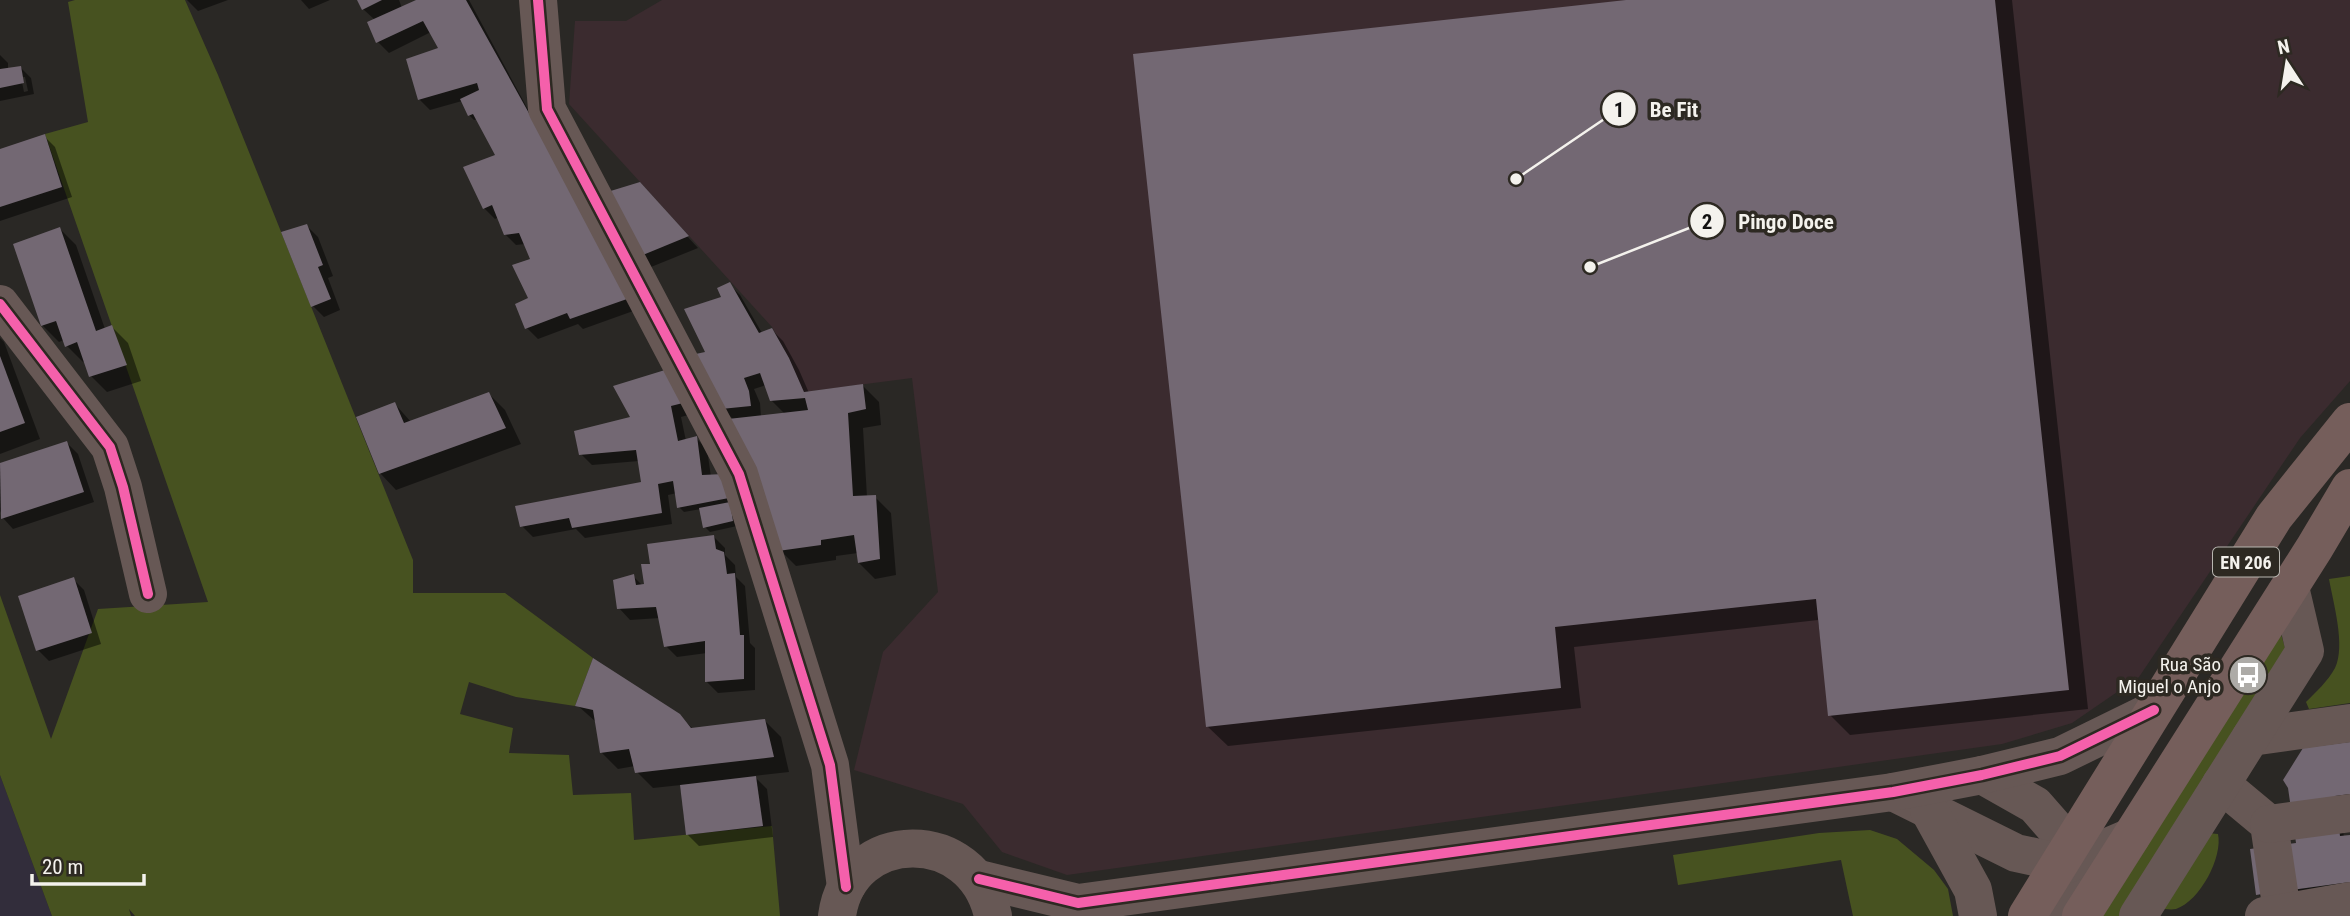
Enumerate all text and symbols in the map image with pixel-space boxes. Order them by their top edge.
north arrow [2252,28,2322,98]
text: N [2275,34,2292,59]
callout: Be Fit [1601,88,1713,130]
text: 1 [1614,98,1624,122]
text: Be Fit [1650,98,1698,122]
callout: Pingo Doce [1690,200,1848,242]
text: 2 [1702,210,1712,234]
text: Pingo Doce [1738,210,1834,234]
road number: EN 206 [2213,548,2279,576]
place label: Rua São Miguel o Anjo [2118,653,2221,698]
bus stop icon: Rua São Miguel o Anjo [2227,654,2269,696]
scale bar [32,842,144,886]
text: 20 m [42,855,83,879]

